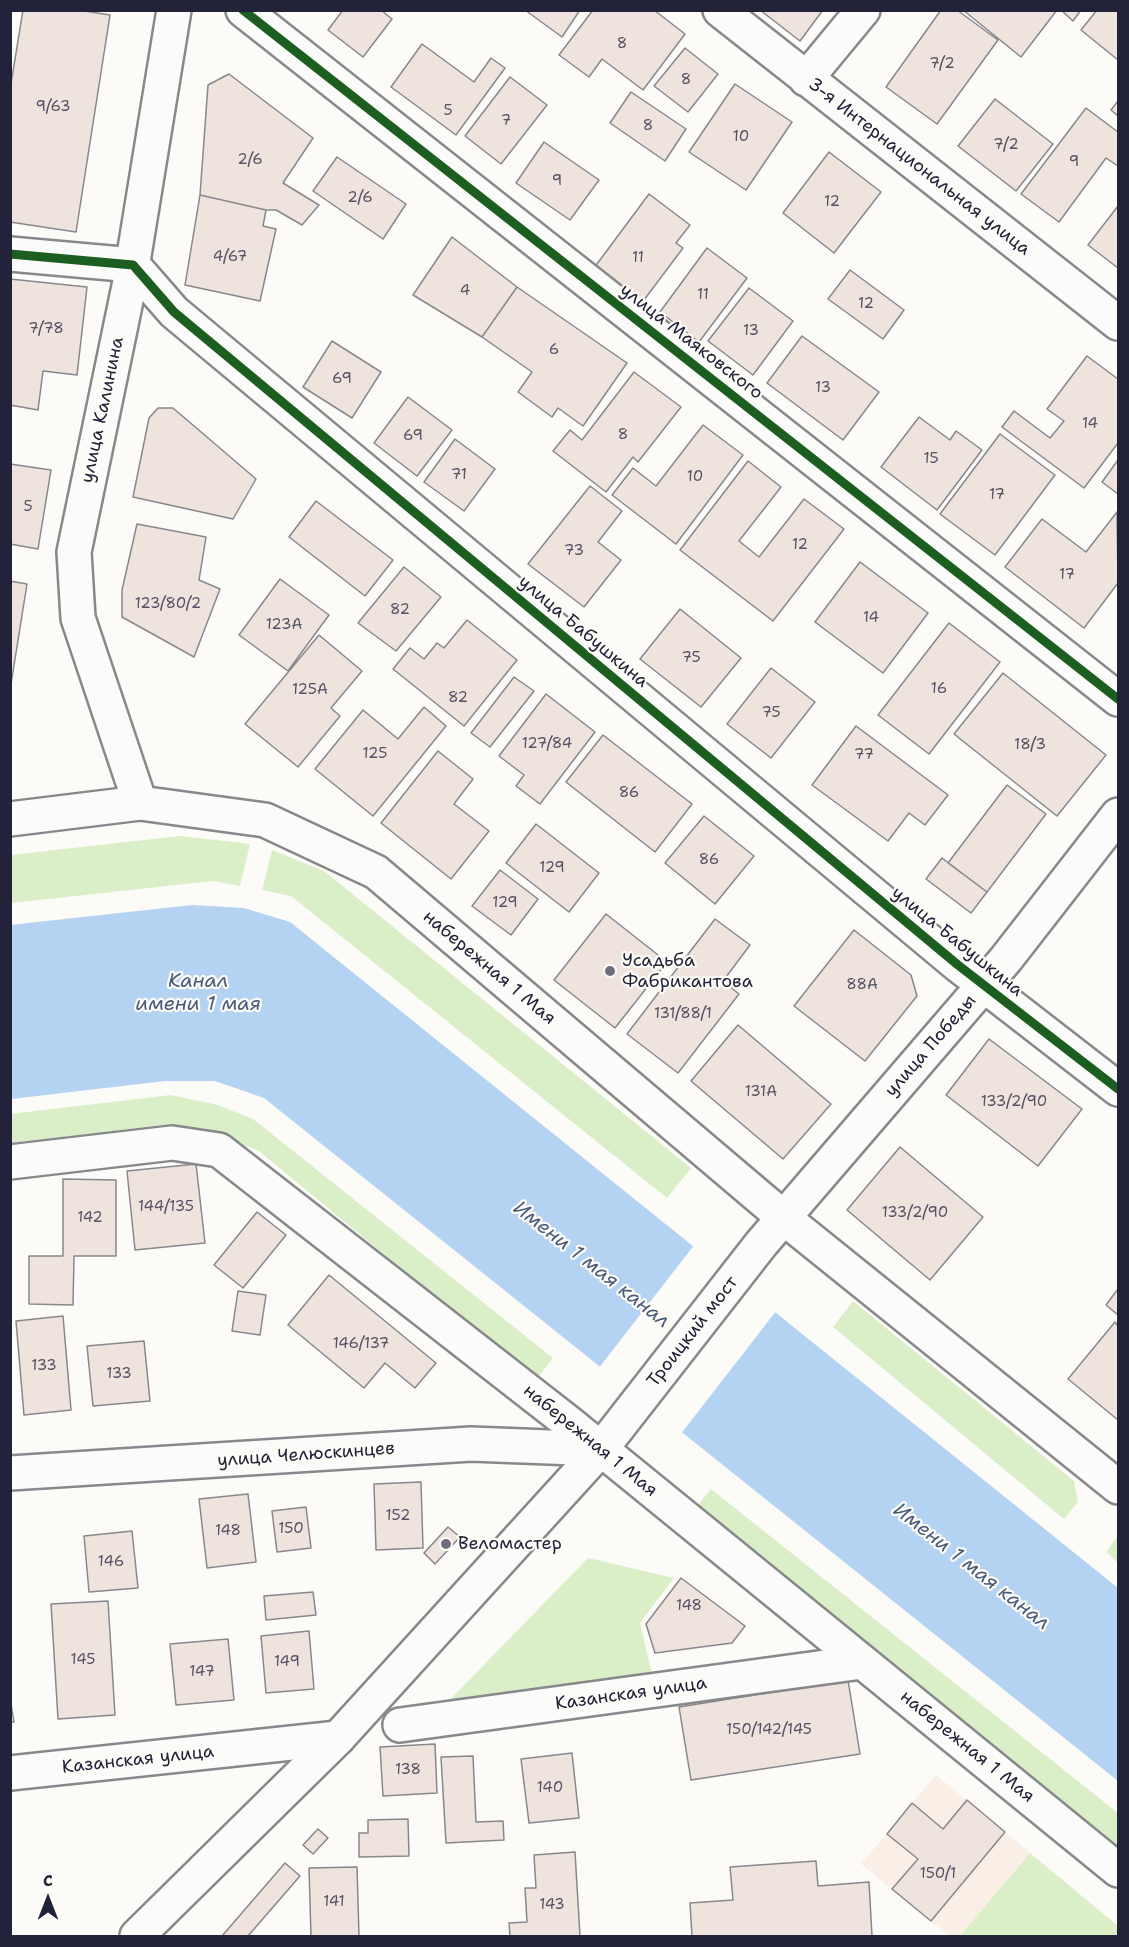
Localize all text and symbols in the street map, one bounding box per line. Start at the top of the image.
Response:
house number: 8 [617,35,627,53]
house number: 7/2 [929,55,955,73]
house number: 8 [681,71,691,89]
street label: 3-я Интернациональная улица [804,74,1034,260]
house number: 9/63 [35,98,71,116]
house number: 5 [443,102,453,120]
house number: 7 [501,112,511,130]
house number: 8 [643,117,653,135]
house number: 10 [733,128,749,146]
house number: 7/2 [993,136,1019,154]
house number: 2/6 [237,151,263,169]
house number: 9 [1069,153,1079,171]
house number: 9 [552,172,562,190]
house number: 2/6 [347,189,373,207]
house number: 12 [824,193,840,211]
house number: 4/67 [213,248,247,266]
house number: 11 [632,249,644,267]
street label: улица Маяковского [615,279,767,405]
house number: 4 [460,282,470,300]
house number: 11 [697,286,709,304]
house number: 12 [858,295,874,313]
house number: 7/78 [28,320,64,338]
house number: 13 [743,322,759,340]
street label: улица Калинина [77,335,129,485]
house number: 6 [549,341,559,359]
house number: 69 [332,370,352,388]
house number: 13 [815,379,831,397]
house number: 14 [1082,415,1098,433]
house number: 8 [618,426,628,444]
house number: 69 [403,427,423,445]
house number: 15 [923,450,939,468]
house number: 71 [451,466,467,484]
house number: 10 [687,468,703,486]
house number: 17 [989,486,1005,504]
house number: 5 [23,498,33,516]
house number: 12 [792,536,808,554]
house number: 73 [564,542,584,560]
house number: 17 [1059,566,1075,584]
street label: улица Бабушкина [514,571,652,693]
house number: 123/80/2 [135,595,201,613]
house number: 82 [390,601,410,619]
house number: 14 [863,609,879,627]
house number: 123А [266,616,302,634]
house number: 75 [681,649,701,667]
house number: 16 [931,680,947,698]
house number: 125А [292,681,328,699]
house number: 82 [448,689,468,707]
house number: 75 [761,704,781,722]
house number: 127/84 [522,735,572,753]
house number: 18/3 [1014,736,1046,754]
house number: 125 [363,745,387,763]
house number: 77 [854,746,874,764]
house number: 86 [619,784,639,802]
house number: 86 [699,851,719,869]
house number: 129 [539,859,565,877]
street label: улица Бабушкина [887,882,1027,1002]
house number: 129 [492,894,518,912]
street label: набережная 1 Мая [418,906,560,1030]
place label: Усадьба Фабрикантова [622,950,753,992]
marker: Усадьба Фабрикантова [603,964,617,978]
water label: Канал имени 1 мая [135,970,261,1017]
house number: 88А [846,976,878,994]
street label: улица Победы [881,991,981,1101]
house number: 131/88/1 [654,1005,712,1023]
house number: 131А [745,1083,777,1101]
house number: 133/2/90 [981,1093,1047,1111]
water label: Имени 1 мая канал [508,1196,674,1334]
house number: 144/135 [138,1198,194,1216]
house number: 133/2/90 [882,1204,948,1222]
house number: 142 [77,1209,103,1227]
street label: Троицкий мост [643,1272,743,1392]
house number: 146/137 [333,1335,389,1353]
house number: 133 [31,1357,57,1375]
house number: 133 [106,1365,132,1383]
street label: набережная 1 Мая [519,1380,661,1502]
street label: улица Челюскинцев [217,1438,395,1472]
water label: Имени 1 мая канал [888,1498,1054,1636]
house number: 152 [386,1507,410,1525]
house number: 150 [278,1520,304,1538]
house number: 148 [215,1522,241,1540]
place label: Веломастер [458,1533,562,1555]
marker: Веломастер [439,1537,453,1551]
house number: 146 [98,1553,124,1571]
house number: 148 [676,1597,702,1615]
house number: 145 [71,1651,95,1669]
house number: 149 [274,1653,300,1671]
house number: 147 [189,1663,215,1681]
street label: Казанская улица [554,1673,708,1715]
street label: набережная 1 Мая [896,1686,1038,1808]
house number: 150/142/145 [726,1721,812,1739]
street label: Казанская улица [61,1741,215,1779]
house number: 138 [395,1761,421,1779]
house number: 140 [537,1779,563,1797]
house number: 150/1 [920,1865,956,1883]
north arrow [18,1869,78,1929]
text: С [43,1870,53,1891]
house number: 141 [323,1893,345,1911]
house number: 143 [539,1896,565,1914]

